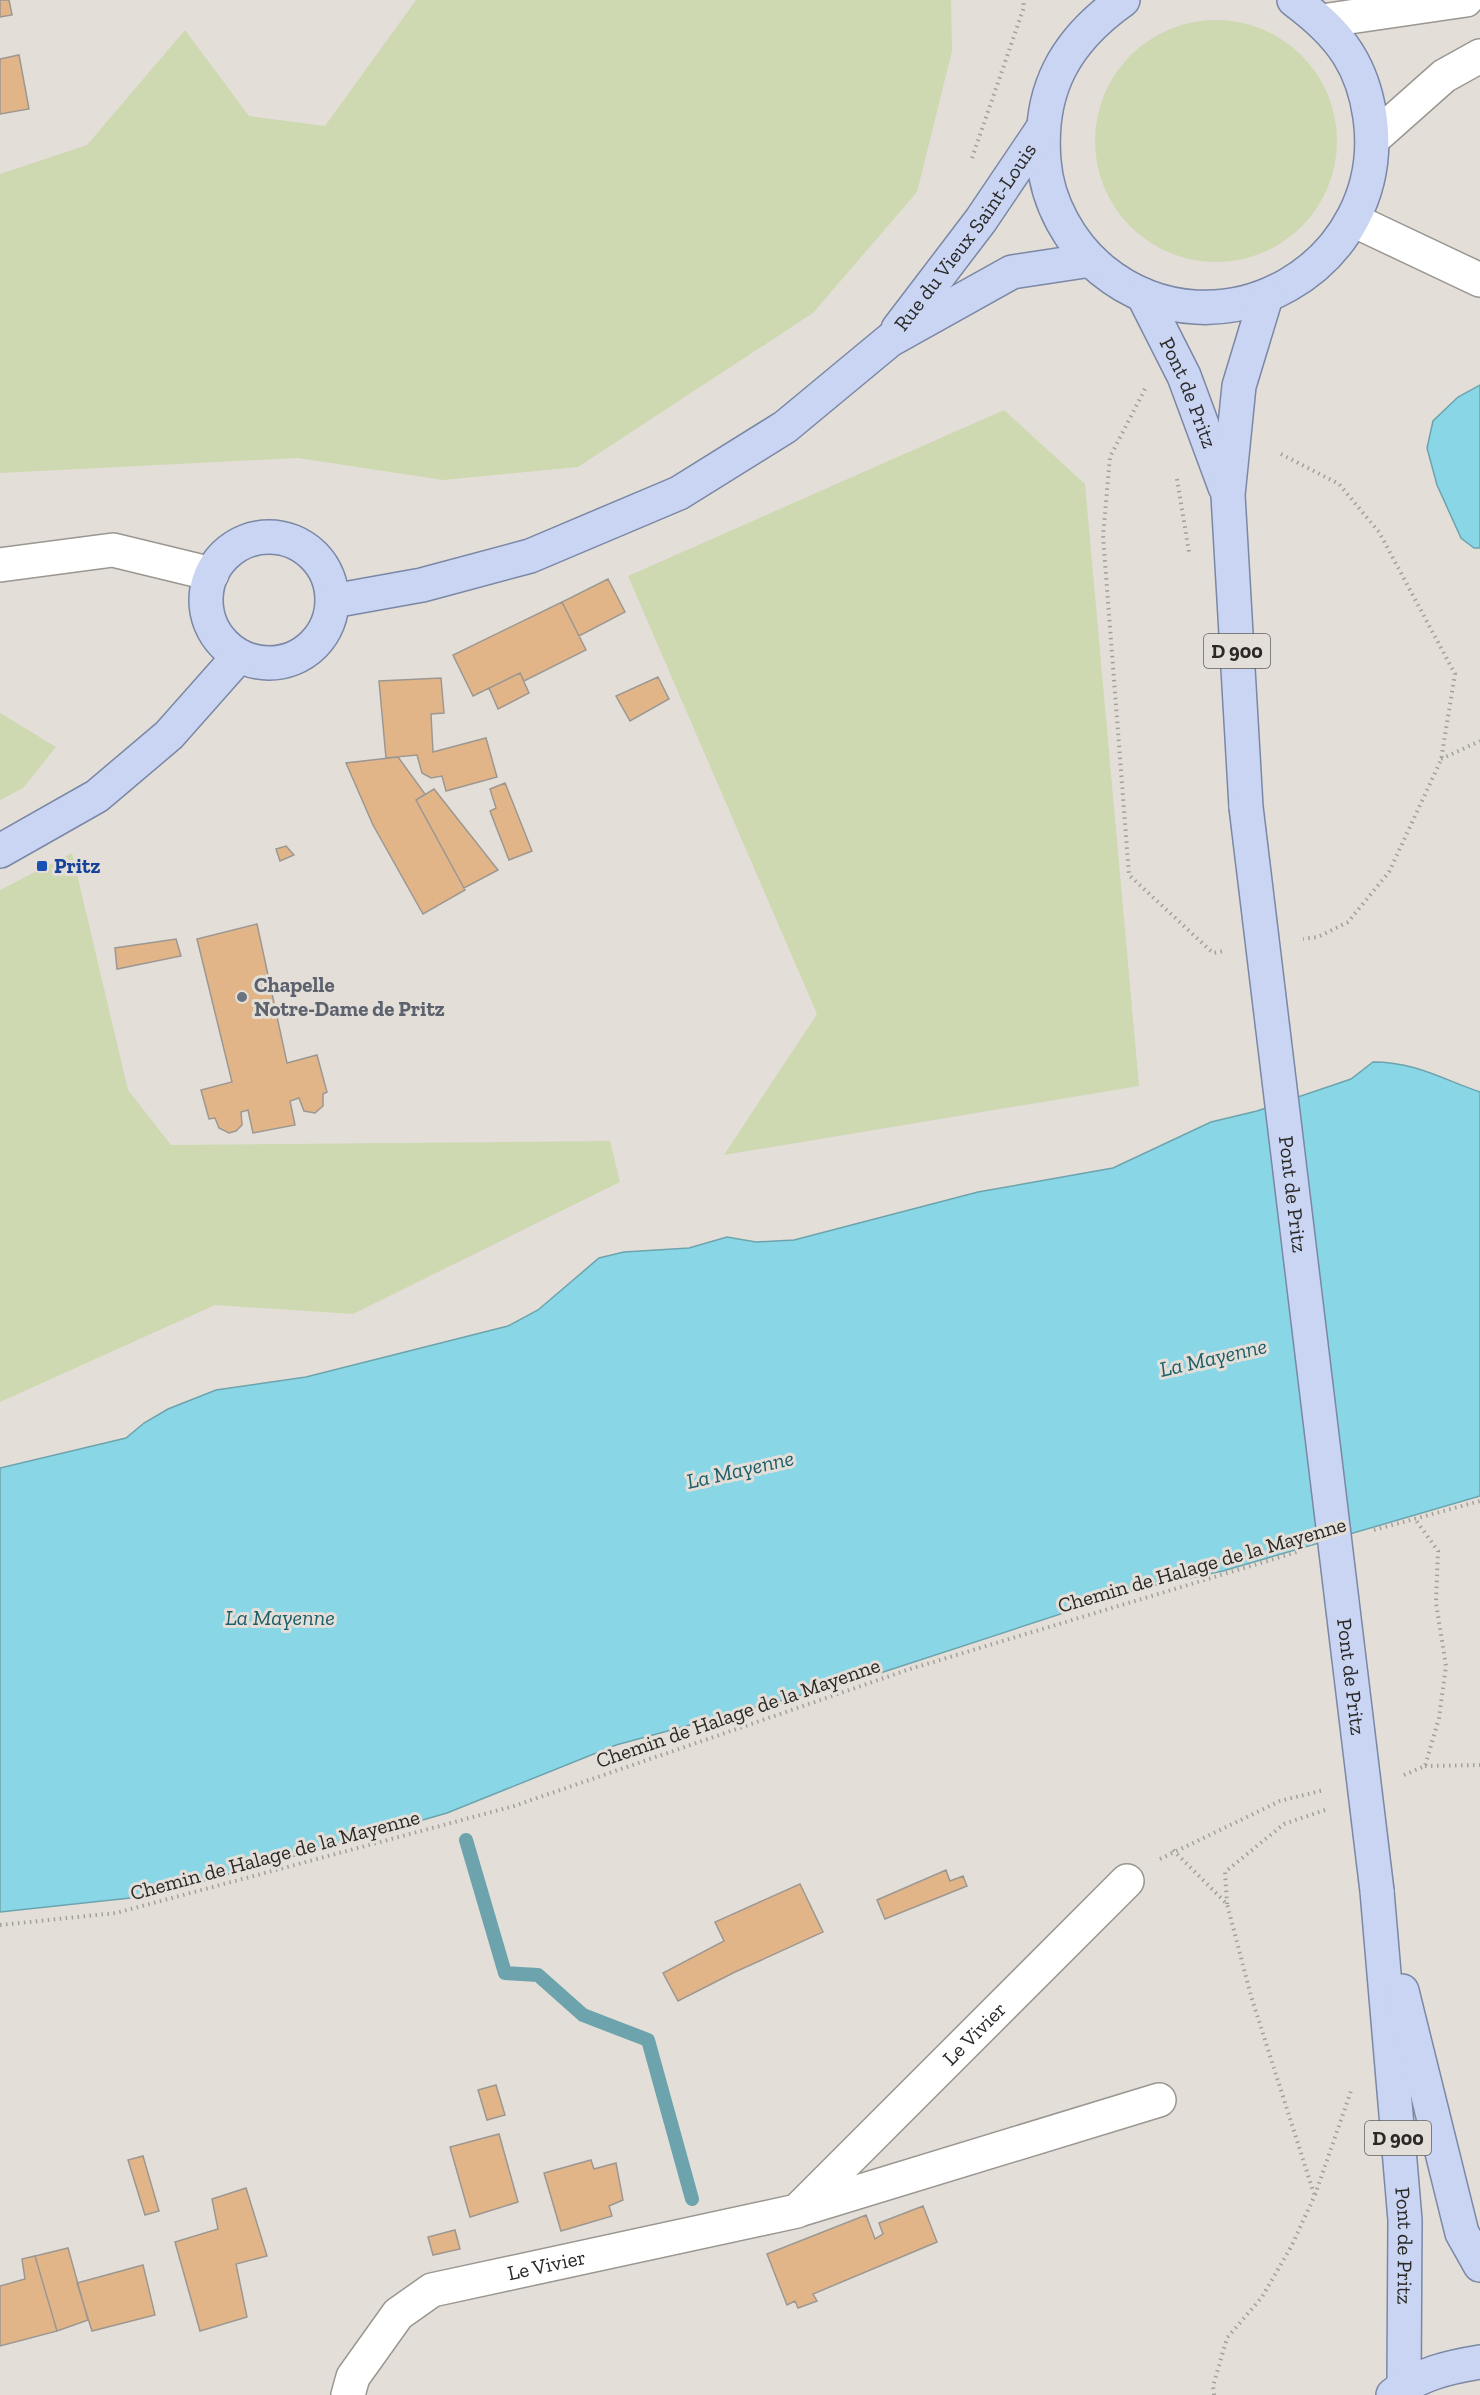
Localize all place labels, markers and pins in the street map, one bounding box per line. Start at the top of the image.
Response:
place label: Pritz [54,853,100,878]
marker: Pritz [35,859,49,873]
place label: Chapelle Notre-Dame de Pritz [254,972,445,1021]
marker: Chapelle Notre-Dame de Pritz [235,990,249,1004]

